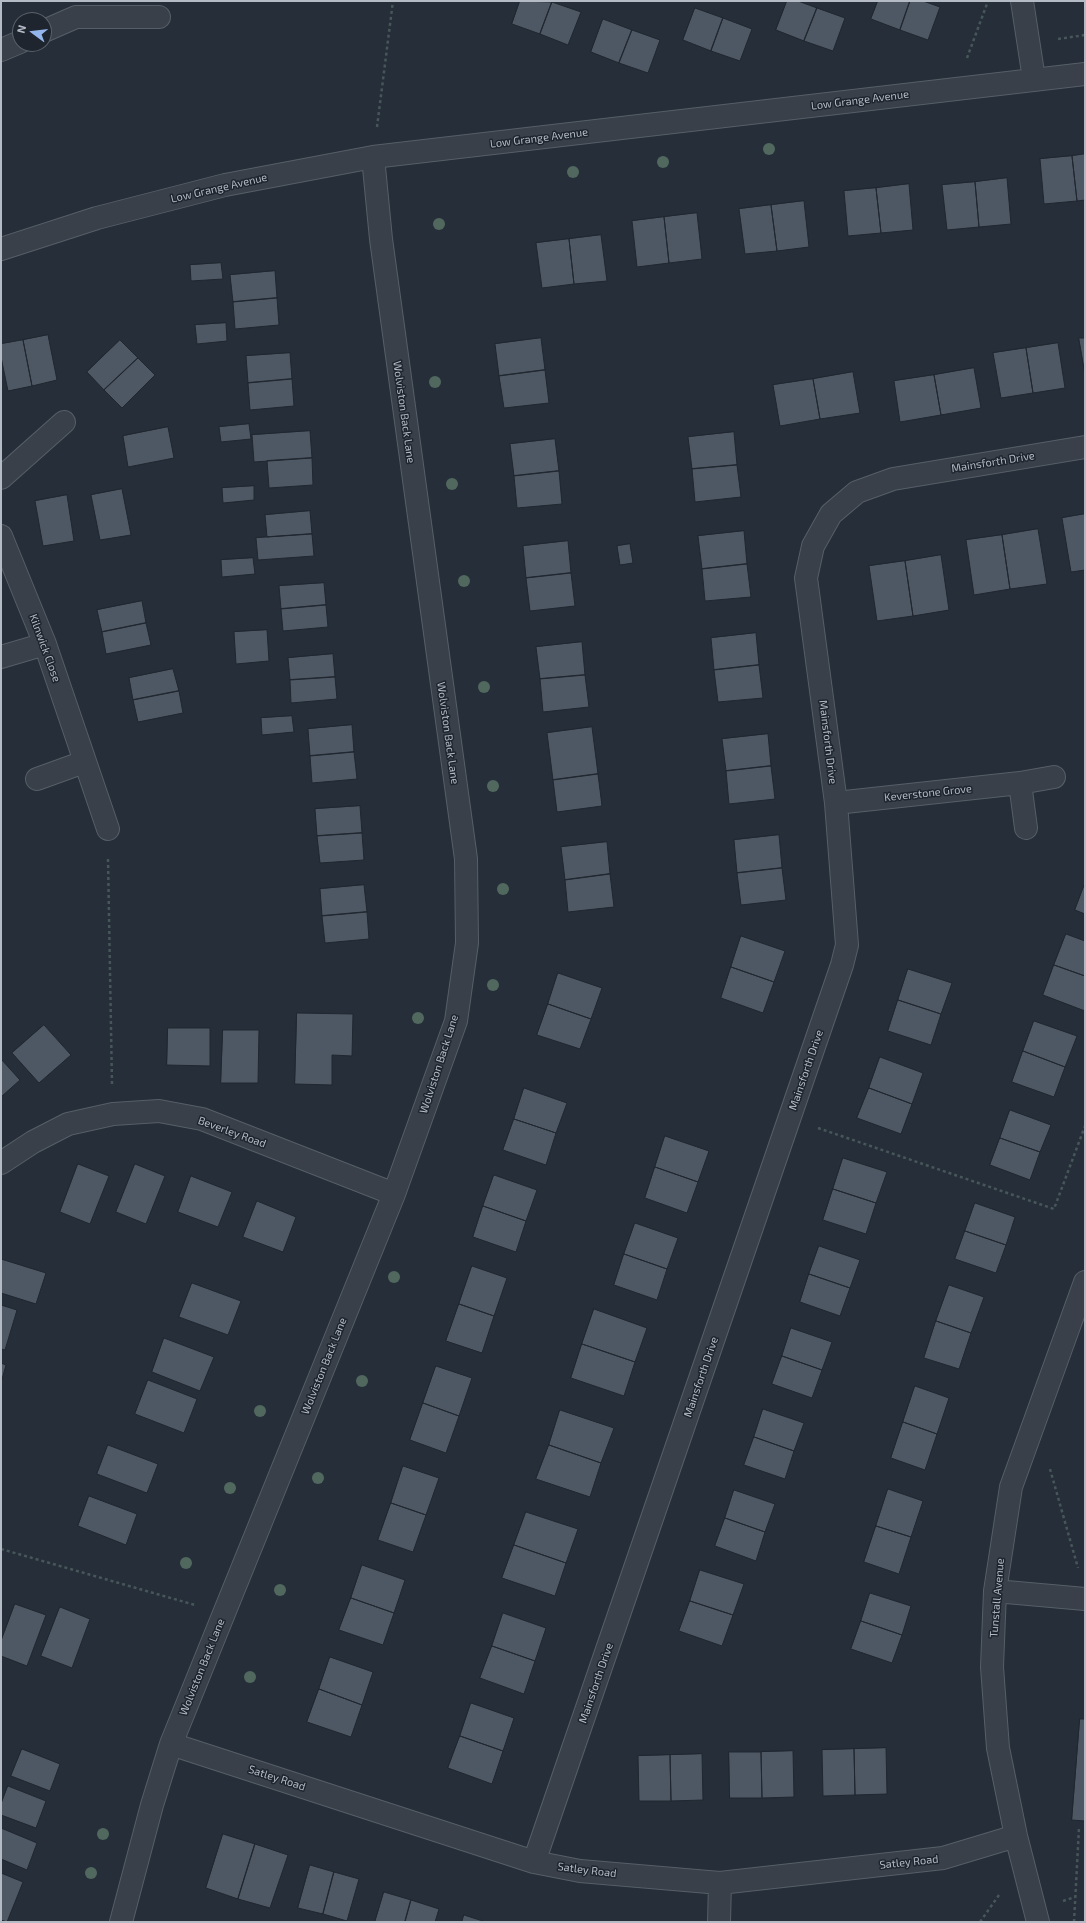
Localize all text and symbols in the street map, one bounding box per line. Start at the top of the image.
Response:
north arrow [12,12,52,52]
text: N [14,24,28,35]
street label: Low Grange Avenue [810,87,910,113]
street label: Low Grange Avenue [489,125,589,151]
street label: Low Grange Avenue [170,170,268,206]
street label: Wolviston Back Lane [390,360,418,464]
street label: Mainsforth Drive [950,449,1036,475]
street label: Kilnwick Close [27,612,63,684]
street label: Wolviston Back Lane [434,681,462,785]
street label: Mainsforth Drive [816,699,840,785]
street label: Keverstone Grove [883,782,973,804]
street label: Wolviston Back Lane [417,1013,461,1115]
street label: Mainsforth Drive [786,1028,826,1112]
street label: Beverley Road [196,1114,268,1150]
street label: Wolviston Back Lane [299,1316,349,1416]
street label: Mainsforth Drive [681,1335,721,1419]
street label: Tunstall Avenue [987,1558,1007,1638]
street label: Wolviston Back Lane [177,1617,227,1717]
street label: Mainsforth Drive [576,1641,616,1725]
street label: Satley Road [247,1763,307,1793]
street label: Satley Road [879,1852,939,1872]
street label: Satley Road [557,1860,617,1880]

